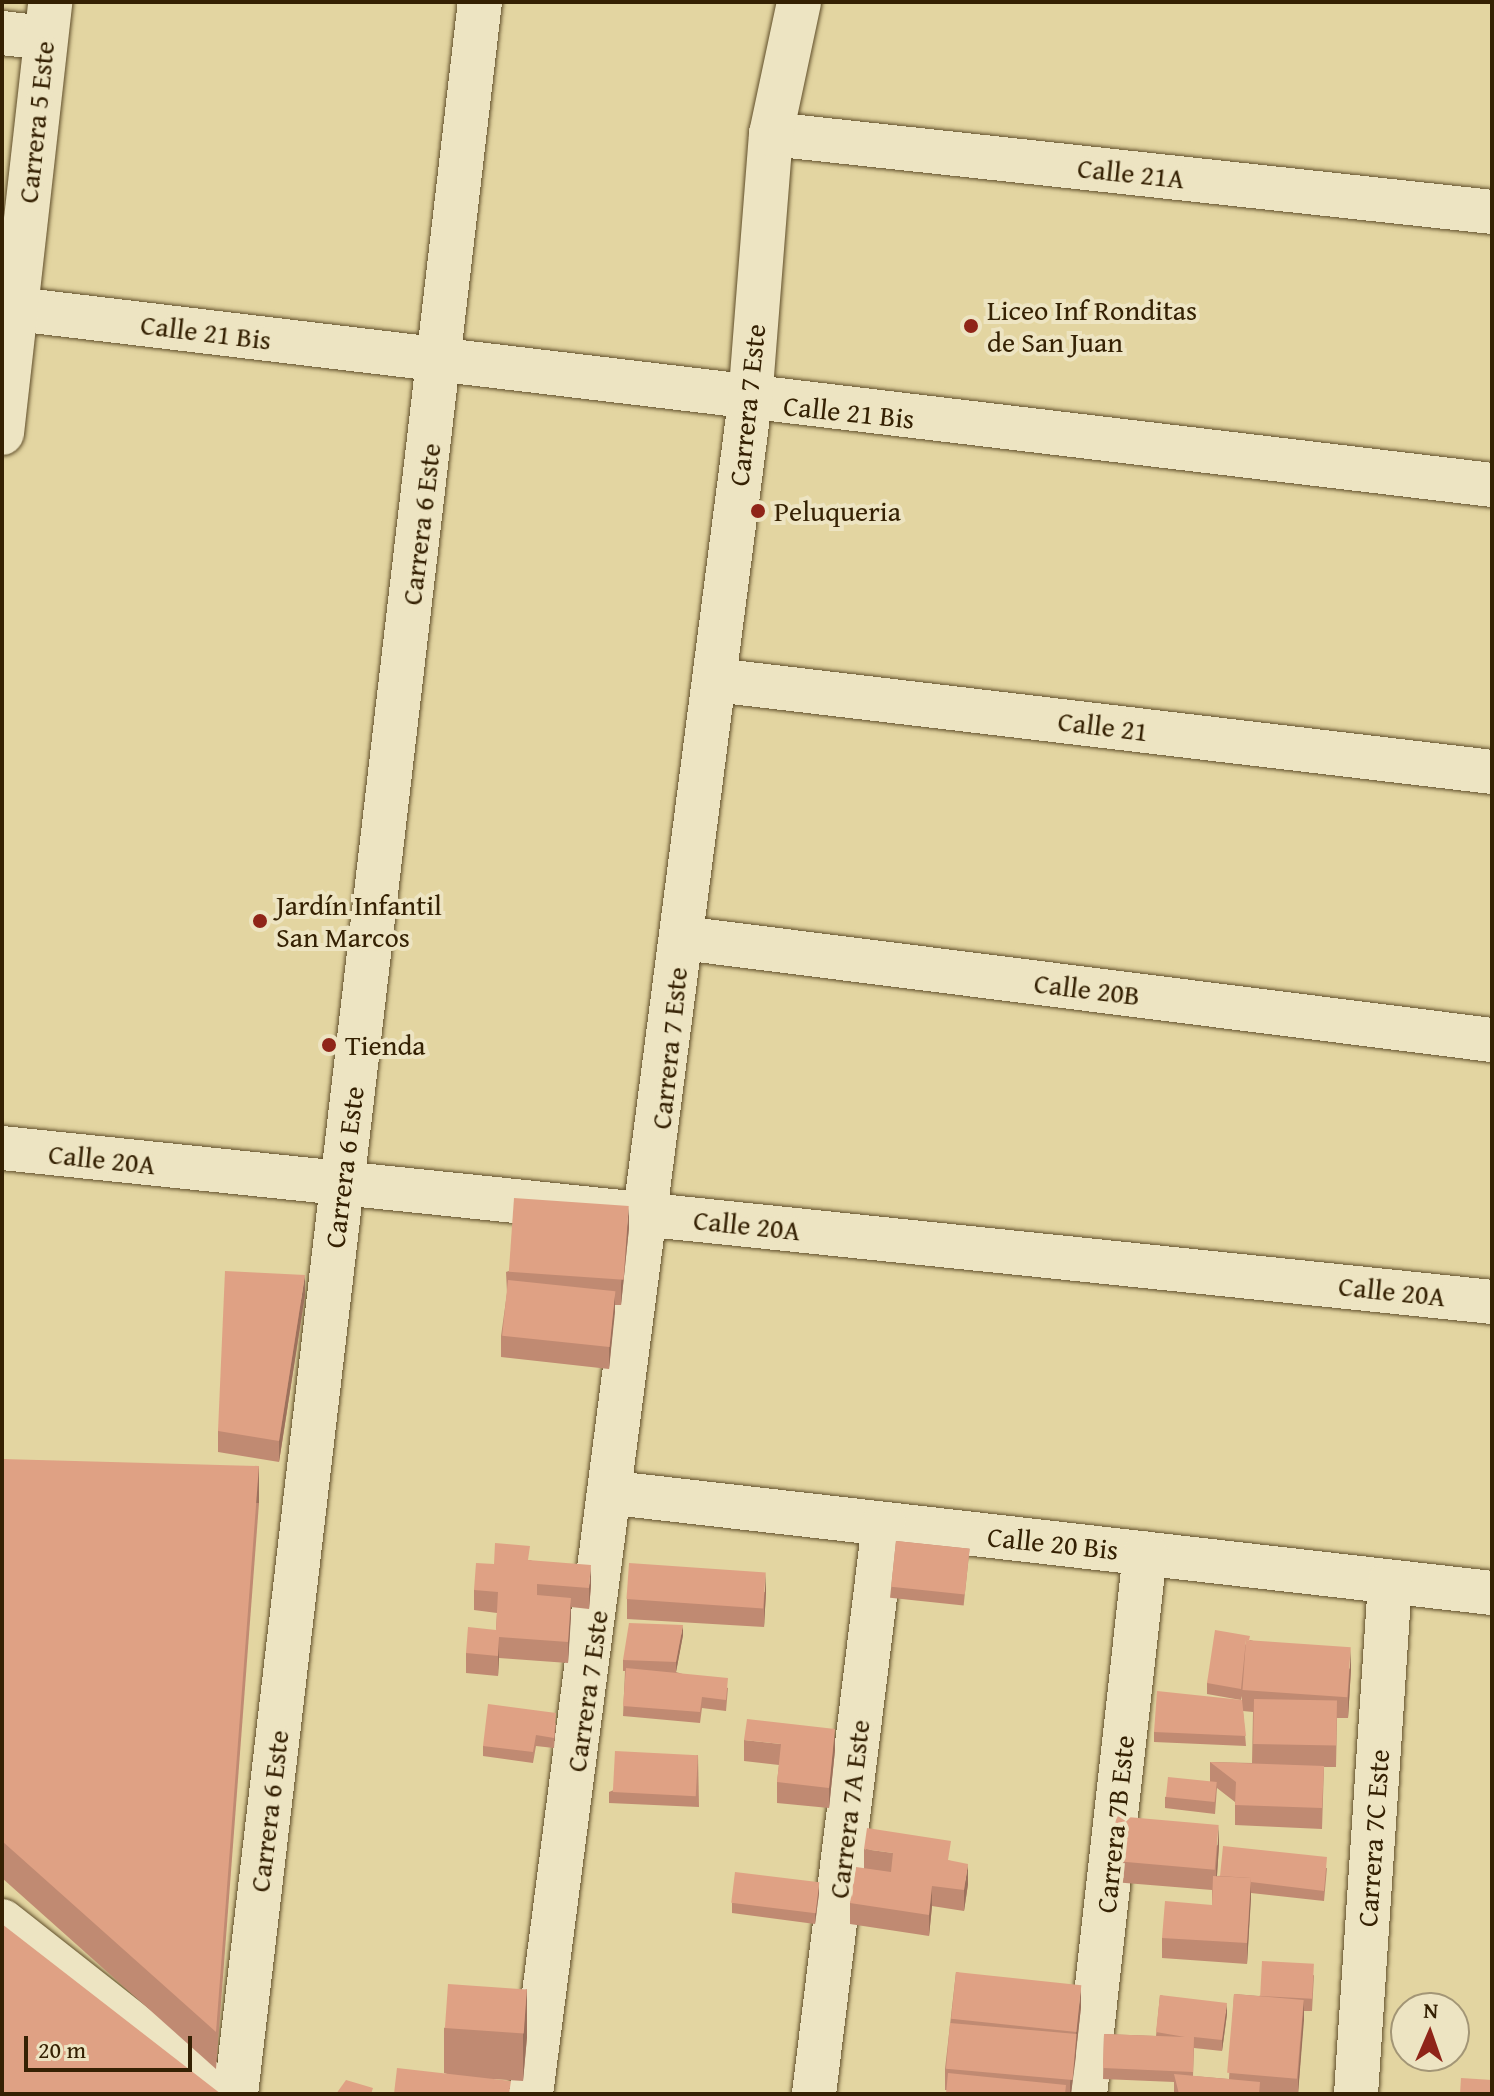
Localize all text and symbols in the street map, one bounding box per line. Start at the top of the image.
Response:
street label: Carrera 5 Este [11,39,61,205]
street label: Calle 21A [1076,151,1186,195]
place label: Liceo Inf Ronditas de San Juan [987,293,1197,359]
street label: Calle 21 Bis [139,307,273,357]
marker: Liceo Inf Ronditas de San Juan [962,317,980,335]
street label: Carrera 7 Este [722,322,772,488]
street label: Calle 21 Bis [782,388,916,436]
street label: Carrera 6 Este [394,441,448,607]
place label: Peluqueria [774,494,901,528]
marker: Peluqueria [749,502,767,520]
street label: Calle 21 [1056,704,1150,748]
place label: Jardín Infantil San Marcos [276,888,442,954]
marker: Jardín Infantil San Marcos [251,912,269,930]
street label: Carrera 7 Este [644,965,694,1131]
street label: Calle 20B [1032,966,1142,1012]
place label: Tienda [345,1028,426,1062]
marker: Tienda [320,1036,338,1054]
street label: Carrera 6 Este [317,1084,371,1250]
street label: Calle 20A [47,1137,157,1181]
street label: Calle 20A [692,1203,802,1247]
street label: Calle 20A [1337,1269,1447,1313]
street label: Calle 20 Bis [986,1519,1120,1567]
street label: Carrera 7 Este [559,1608,615,1774]
street label: Carrera 7A Este [821,1718,877,1900]
street label: Carrera 6 Este [242,1728,296,1894]
street label: Carrera 7B Este [1089,1733,1141,1915]
street label: Carrera 7C Este [1350,1748,1396,1928]
north arrow [1390,1992,1470,2072]
text: N [1423,1994,1439,2026]
scale bar [28,2020,196,2070]
text: 20 m [38,2032,86,2067]

